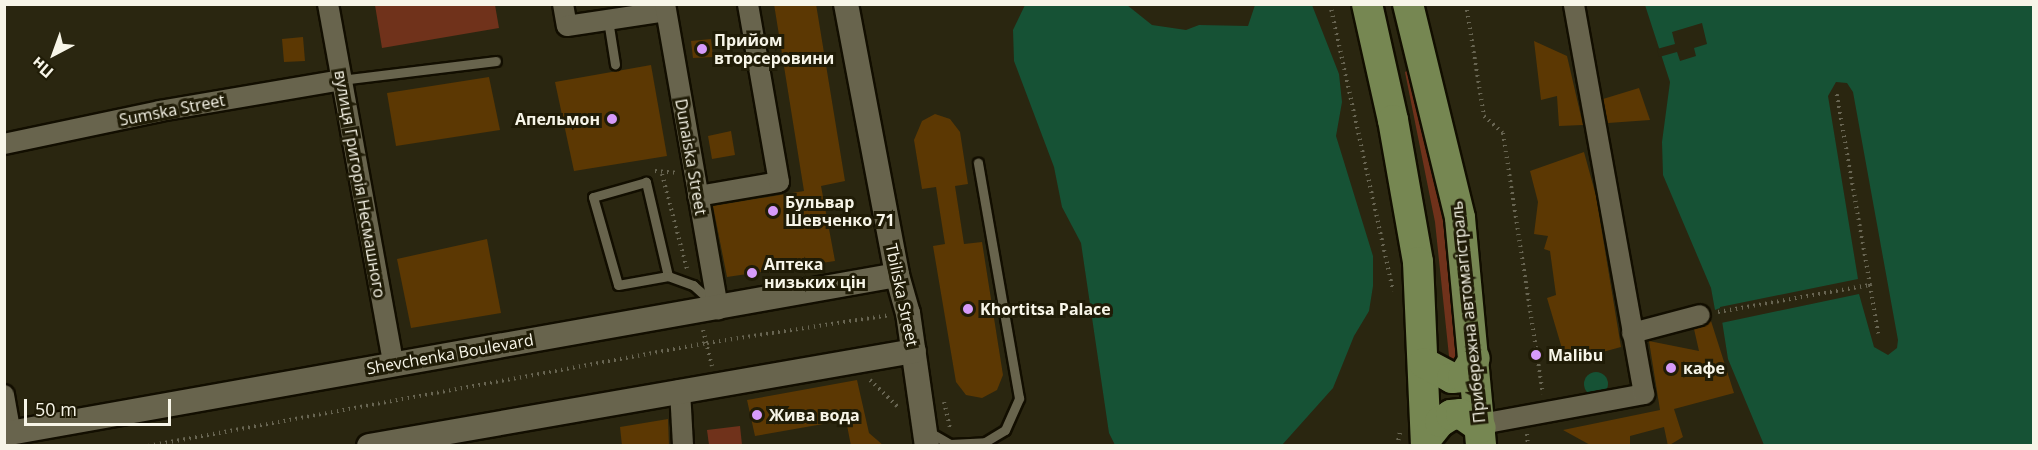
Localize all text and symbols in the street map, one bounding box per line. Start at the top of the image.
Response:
north arrow [24,24,84,84]
place label: Прийом вторсеровини [714,30,834,68]
marker: Прийом вторсеровини [695,42,709,56]
text: Пн [26,52,58,83]
street label: вулиця Григорія Несмашного [331,69,389,299]
street label: Sumska Street [118,90,226,130]
street label: Dunaiska Street [671,97,711,217]
place label: Апельмон [515,109,600,129]
marker: Апельмон [605,112,619,126]
place label: Бульвар Шевченко 71 [785,192,895,230]
street label: Прибережна автомагістраль [1447,200,1489,424]
marker: Бульвар Шевченко 71 [766,204,780,218]
street label: Tbiliska Street [882,242,922,348]
place label: Аптека низьких цін [764,254,866,292]
marker: Аптека низьких цін [745,266,759,280]
place label: Khortitsa Palace [980,299,1111,319]
marker: Khortitsa Palace [961,302,975,316]
street label: Shevchenka Boulevard [365,330,535,378]
place label: Malibu [1548,345,1603,365]
marker: Malibu [1529,348,1543,362]
place label: кафе [1683,358,1725,378]
marker: кафе [1664,361,1678,375]
scale bar [27,387,174,425]
text: 50 m [35,397,77,421]
place label: Жива вода [769,405,860,425]
marker: Жива вода [750,408,764,422]

